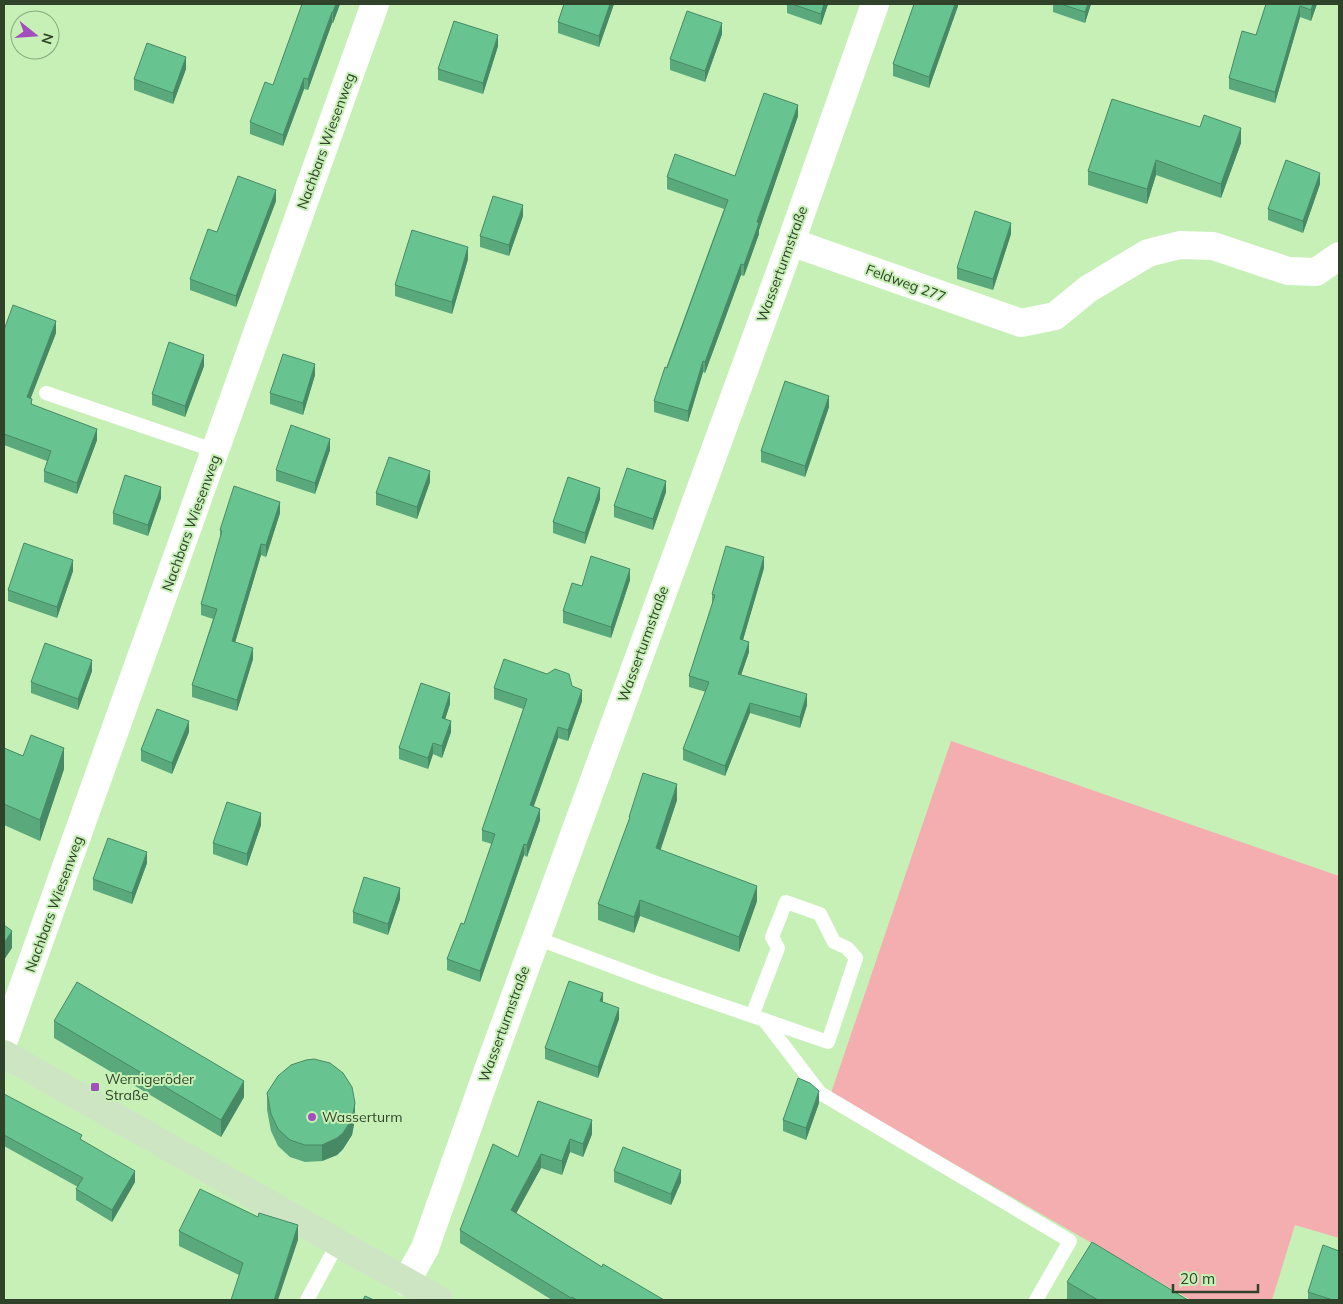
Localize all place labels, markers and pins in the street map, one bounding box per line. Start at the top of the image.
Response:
place label: Wernigeröder Straße [105,1070,195,1104]
marker: Wernigeröder Straße [89,1081,101,1093]
place label: Wasserturm [322,1108,402,1126]
marker: Wasserturm [306,1111,318,1123]

